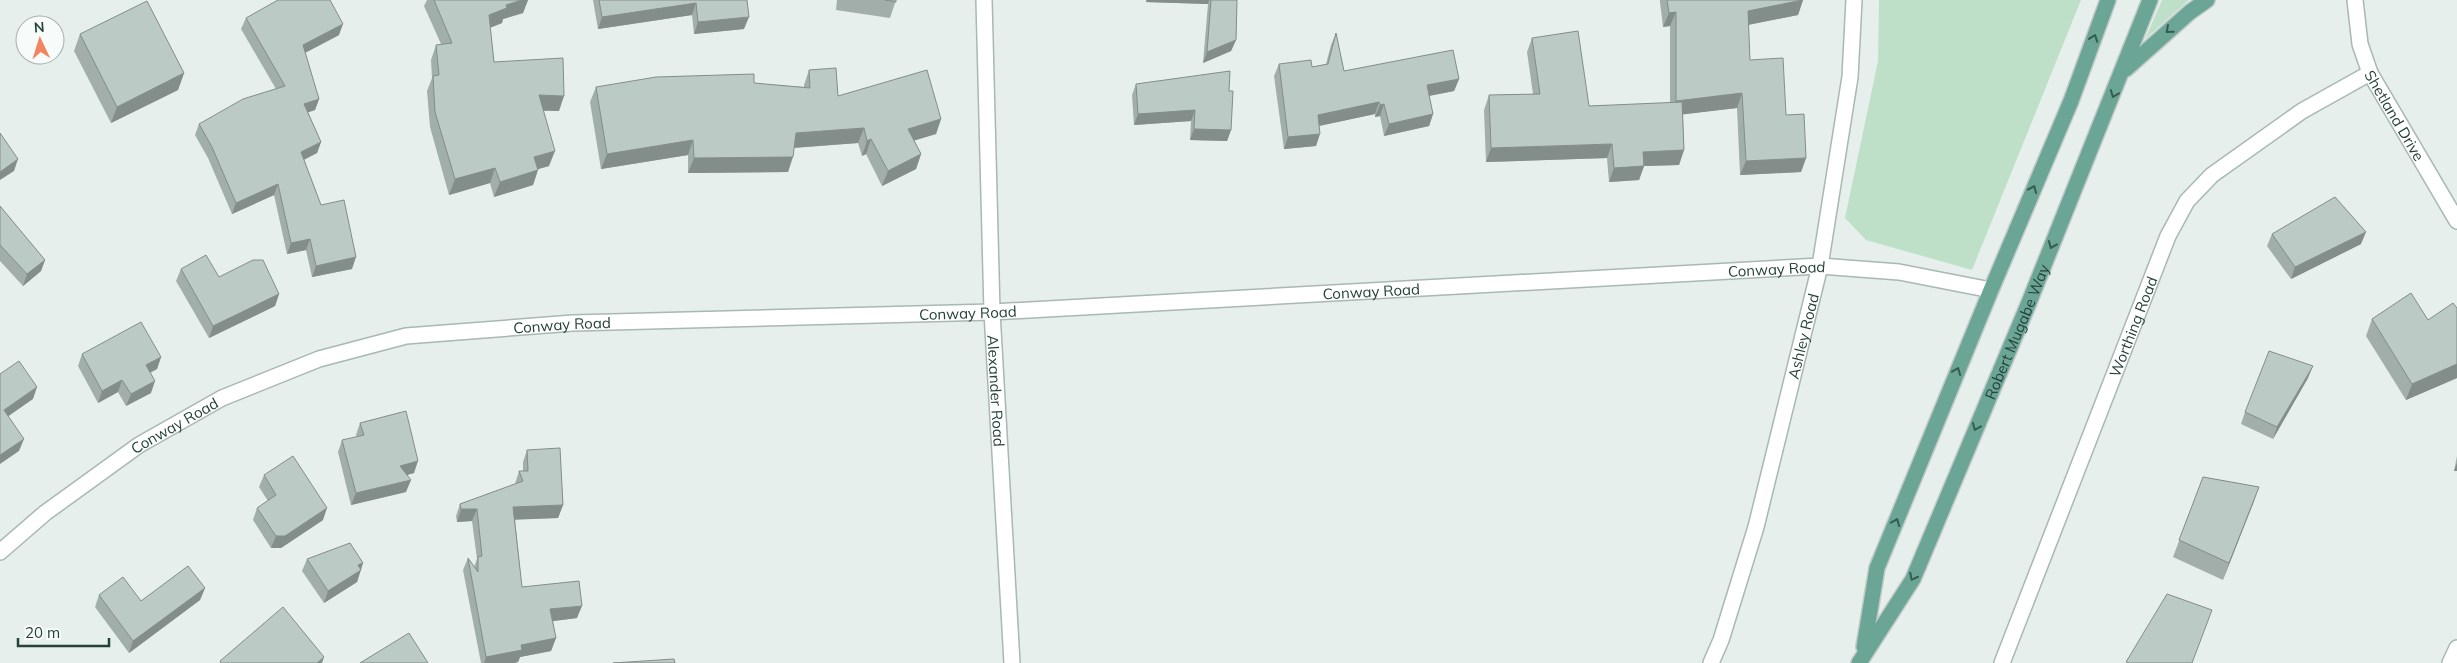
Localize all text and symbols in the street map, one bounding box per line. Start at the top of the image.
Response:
north arrow [15,15,65,65]
text: N [33,18,45,36]
one-way arrow [2165,25,2174,34]
one-way arrow [2088,35,2098,43]
street label: Shetland Drive [2361,66,2429,164]
one-way arrow [2109,89,2120,98]
one-way arrow [2027,185,2038,194]
one-way arrow [2048,240,2059,249]
street label: Conway Road [1727,256,1826,281]
street label: Robert Mugabe Way [1980,261,2053,402]
street label: Worthing Road [2105,273,2161,380]
street label: Conway Road [1322,279,1421,303]
street label: Ashley Road [1783,291,1822,381]
street label: Conway Road [919,301,1017,323]
street label: Conway Road [513,313,611,337]
street label: Alexander Road [984,334,1009,447]
one-way arrow [1952,368,1962,376]
street label: Conway Road [127,393,221,458]
one-way arrow [1972,422,1983,431]
one-way arrow [1890,518,1900,527]
one-way arrow [1909,571,1919,580]
scale bar [18,616,109,648]
text: 20 m [25,623,60,642]

